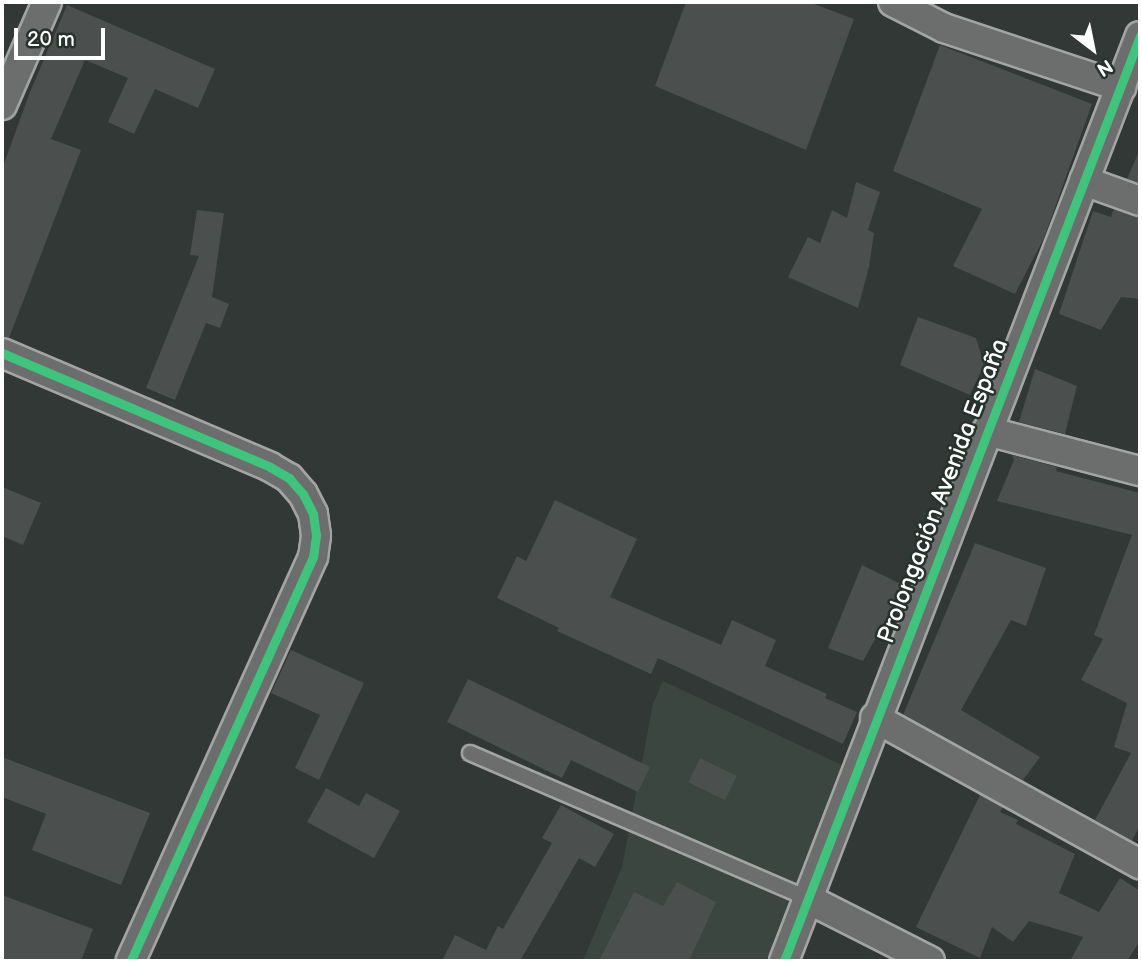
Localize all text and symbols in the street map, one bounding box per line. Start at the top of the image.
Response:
scale bar [18,14,108,58]
north arrow [1058,14,1128,84]
text: 20 m [27,27,75,52]
text: N [1092,54,1117,81]
street label: Prolongación Avenida España [872,335,1014,647]

